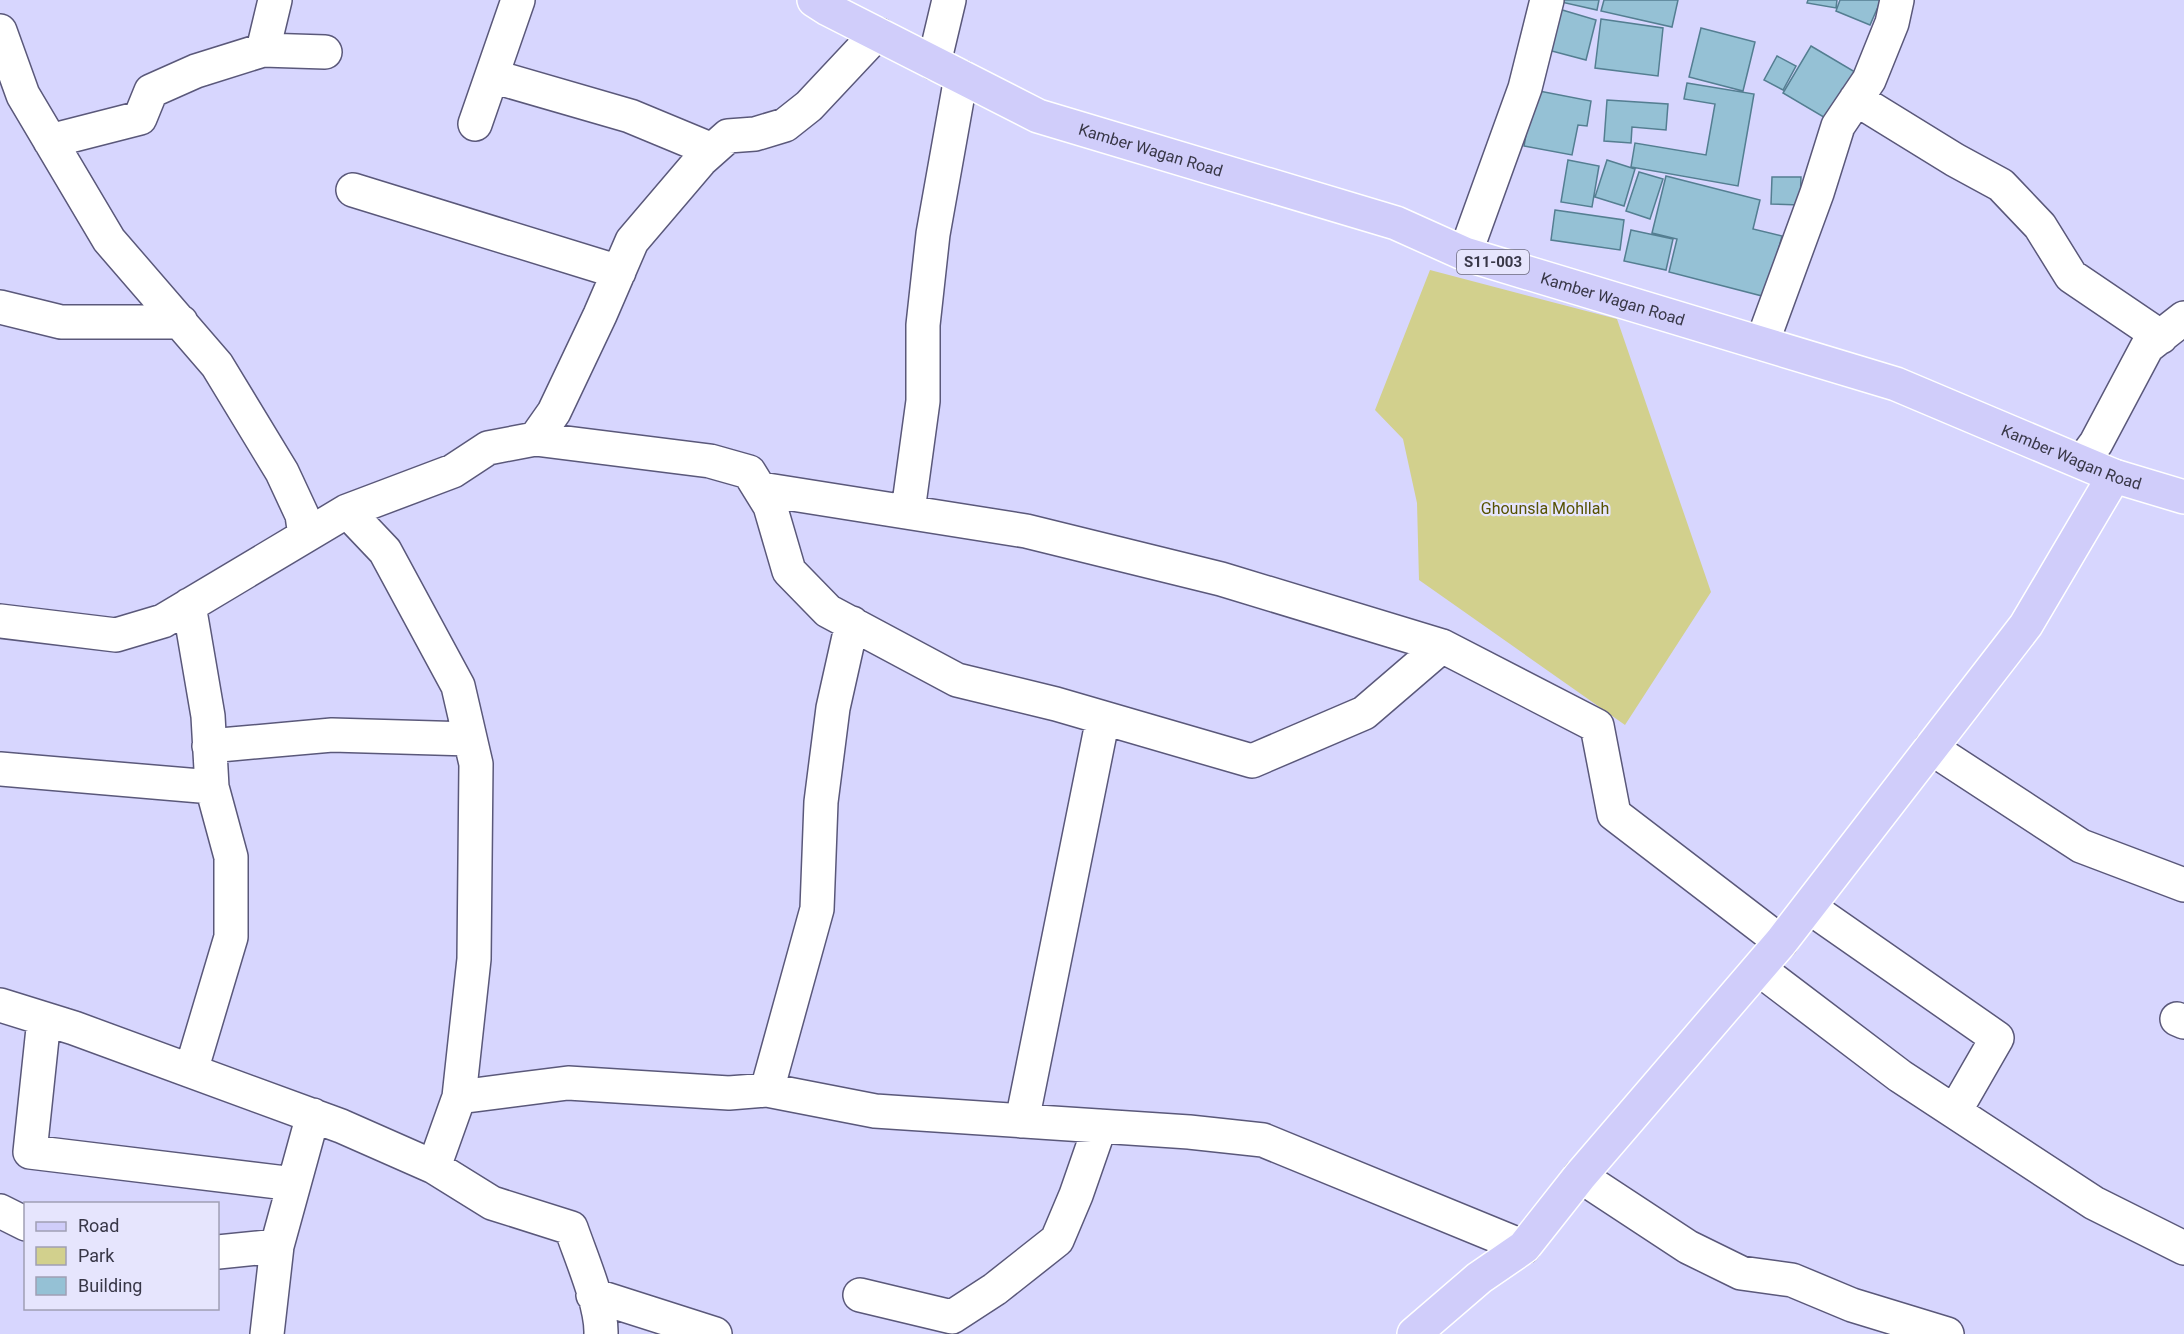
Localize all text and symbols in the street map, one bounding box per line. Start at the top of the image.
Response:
street label: Kamber Wagan Road [1076,119,1225,180]
road number: S11-003 [1457,250,1529,274]
street label: Kamber Wagan Road [1538,268,1687,329]
street label: Kamber Wagan Road [1999,420,2144,493]
park label: Ghounsla Mohllah [1481,499,1609,518]
legend [24,1202,219,1310]
text: Road [78,1215,119,1236]
text: Park [78,1245,115,1266]
text: Building [78,1275,142,1296]

